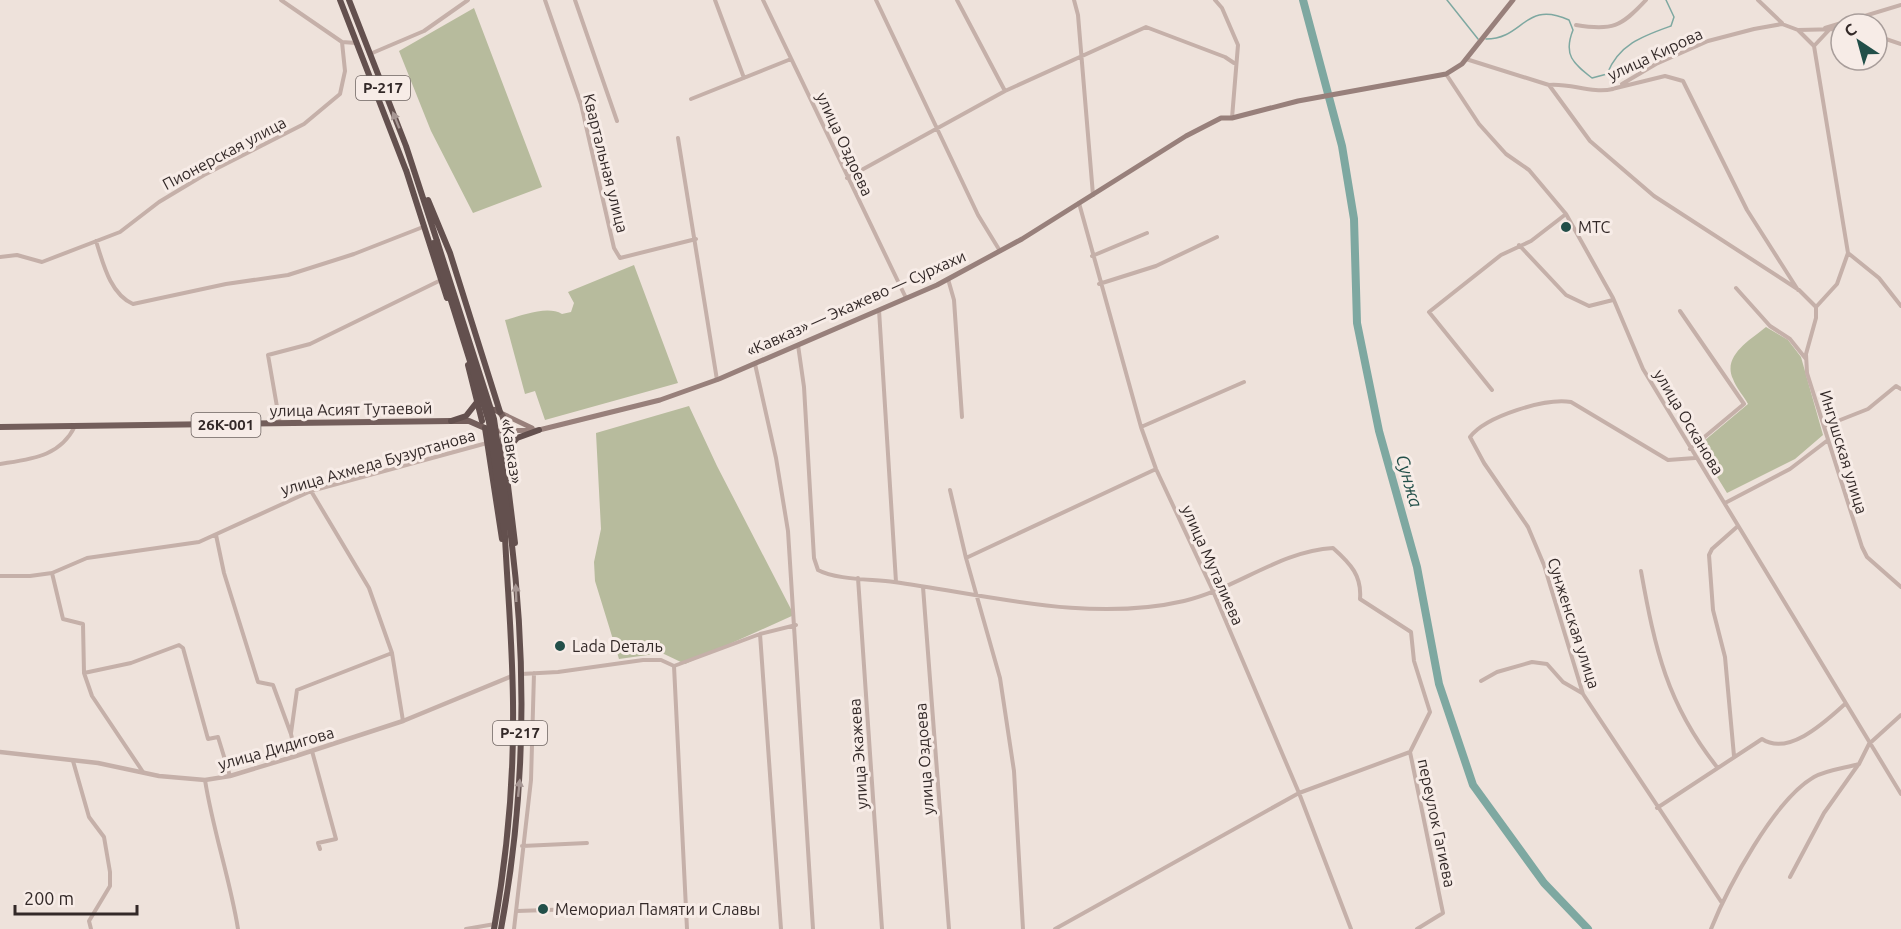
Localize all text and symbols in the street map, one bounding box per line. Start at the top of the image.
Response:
north arrow [1829,12,1889,72]
text: С [1841,20,1860,40]
street label: улица Кирова [1605,24,1705,84]
road number: Р-217 [356,76,410,100]
street label: улица Оздоева [813,89,877,199]
street label: Квартальная улица [580,92,632,234]
one-way arrow [390,111,400,129]
street label: Пионерская улица [159,113,289,193]
place label: МТС [1578,218,1611,236]
marker: МТС [1559,220,1573,234]
street label: «Кавказ» — Экажево — Сурхахи [744,246,968,360]
street label: улица Осканова [1651,366,1727,478]
street label: Ингушская улица [1817,388,1871,516]
street label: улица Асият Тутаевой [269,399,433,419]
road number: 26К-001 [192,413,260,437]
street label: «Кавказ» [498,417,526,485]
street label: улица Ахмеда Бузуртанова [279,426,477,498]
water label: Сунжа [1393,452,1427,510]
street label: улица Муталиева [1178,502,1248,628]
street label: Сунженская улица [1544,555,1604,691]
one-way arrow [511,583,521,602]
place label: Lada Dеталь [572,637,663,655]
marker: Lada Dеталь [553,639,567,653]
street label: улица Экажева [845,698,871,810]
street label: улица Оздоева [911,702,937,816]
road number: Р-217 [493,721,547,745]
street label: улица Дидигова [216,723,336,773]
street label: переулок Гагиева [1415,757,1459,889]
one-way arrow [514,778,524,797]
scale bar [15,878,136,916]
text: 200 m [24,888,74,908]
place label: Мемориал Памяти и Славы [555,900,760,918]
marker: Мемориал Памяти и Славы [536,902,550,916]

